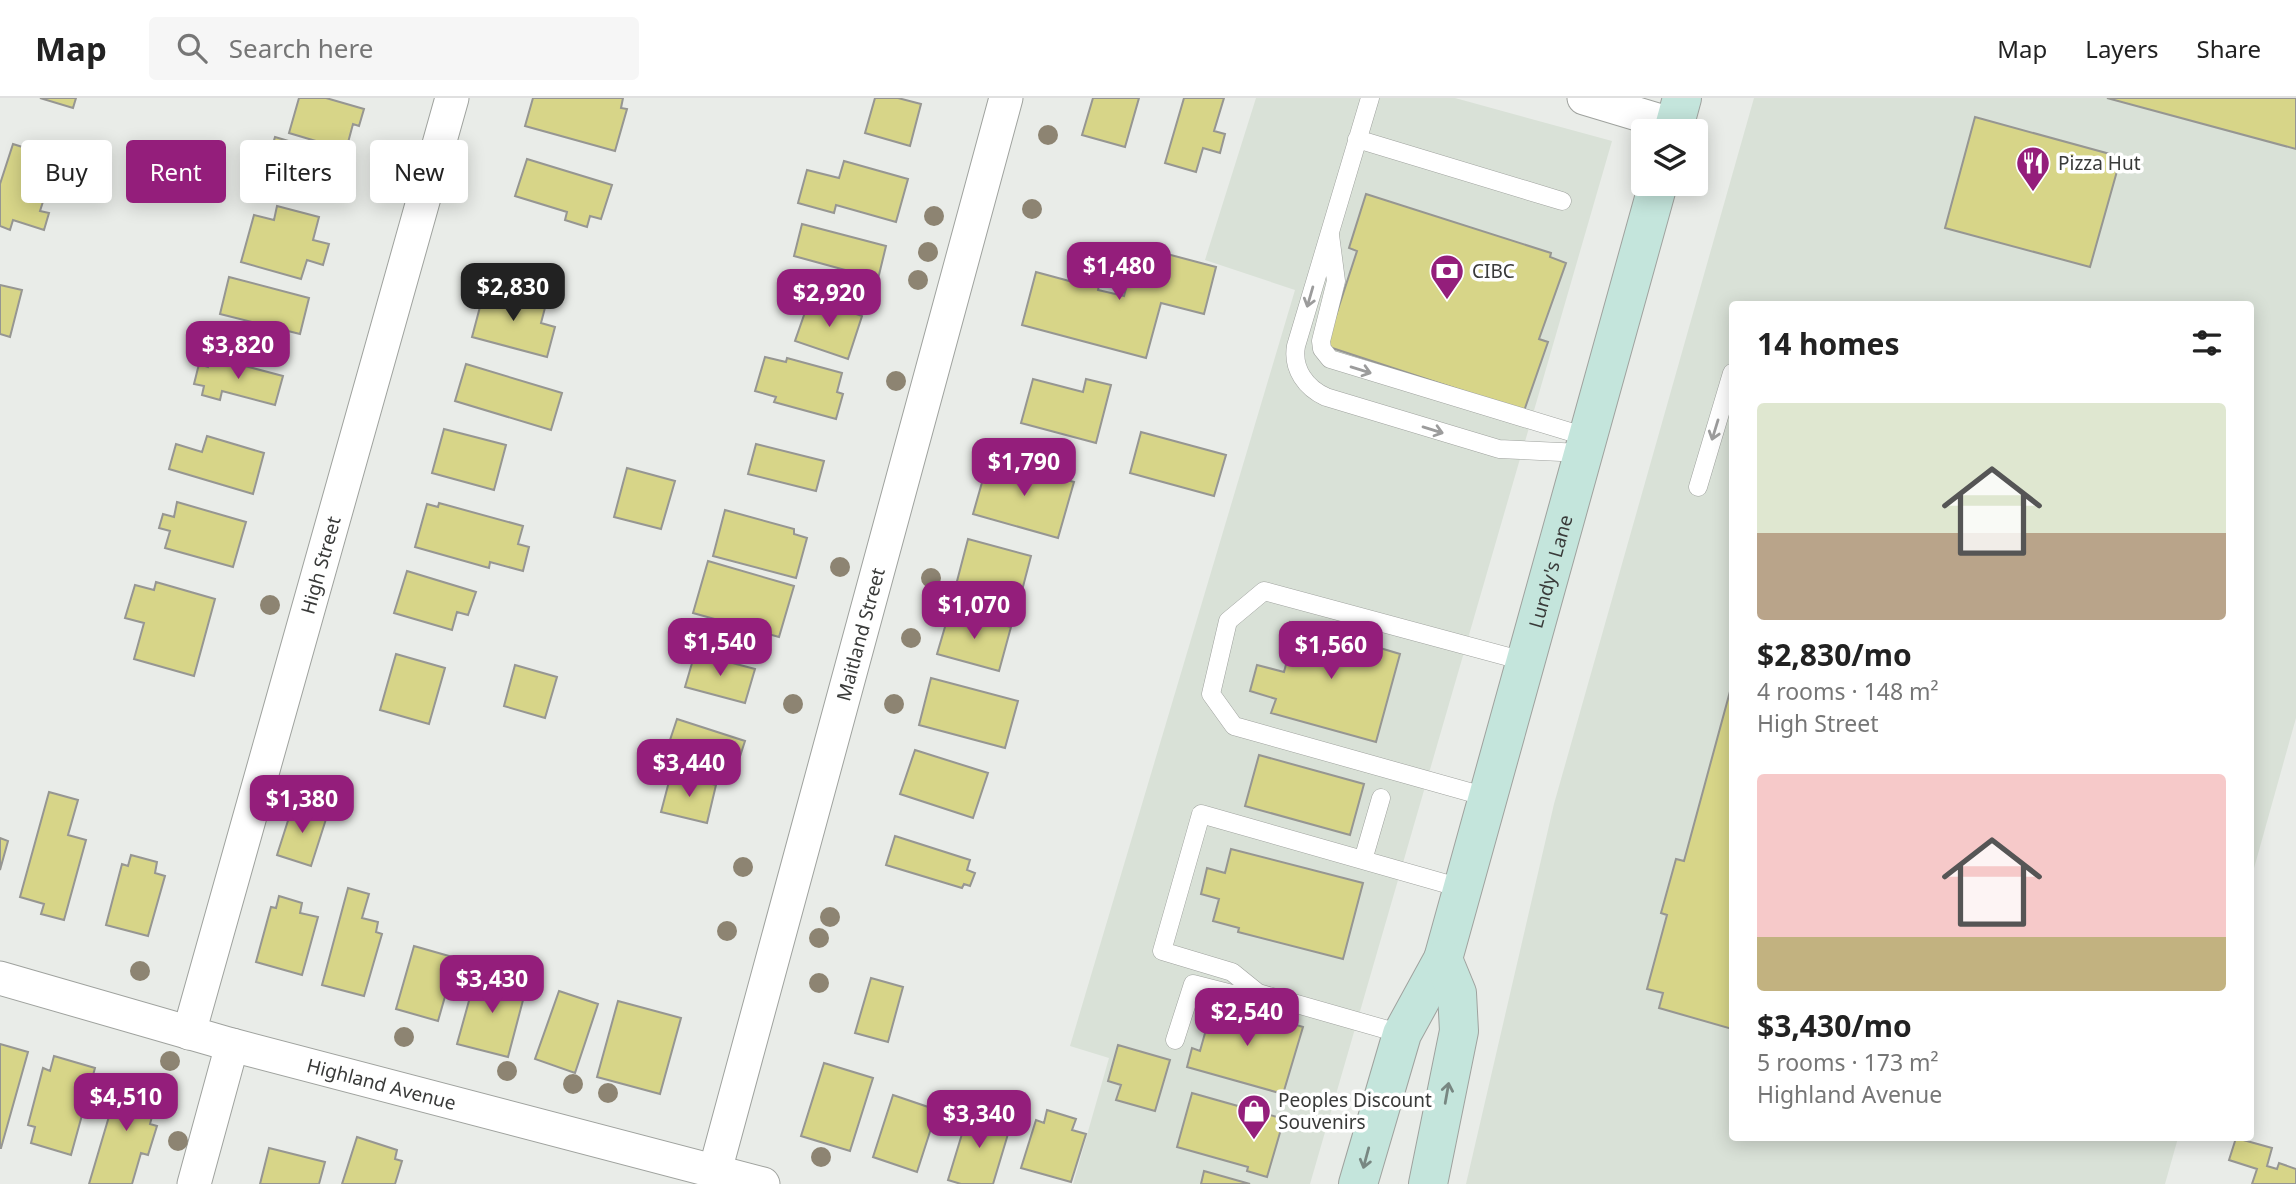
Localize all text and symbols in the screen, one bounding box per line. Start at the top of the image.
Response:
search box [149,17,639,80]
text: Map [35,26,107,71]
icon: search [173,29,211,67]
text: Search here [229,30,373,66]
text: Map [1997,32,2047,65]
text: Layers [2085,32,2159,65]
text: Share [2197,32,2261,65]
map controls [1631,119,1708,196]
button: layers [1631,119,1708,196]
chip: Buy [21,140,112,203]
chip: Rent [126,140,226,203]
chip: Filters [240,140,356,203]
chip: New [370,140,468,203]
restaurant icon: Pizza Hut [2014,144,2052,193]
place label: Pizza Hut [2058,150,2141,176]
pin: $1,480 [1062,242,1176,302]
text: $1,480 [1083,249,1155,281]
bank icon: CIBC [1428,252,1466,301]
place label: CIBC [1472,258,1515,284]
pin: $2,830 [456,264,570,323]
text: $2,830 [477,270,549,302]
pin: $2,920 [772,270,886,329]
text: $2,920 [793,276,865,308]
one-way arrow [1303,286,1316,308]
pin: $3,820 [181,322,295,381]
text: 14 homes [1757,323,1900,364]
icon: filters [2188,324,2226,362]
text: $3,820 [202,328,274,360]
one-way arrow [1350,365,1372,378]
one-way arrow [1708,419,1721,441]
one-way arrow [1422,424,1444,437]
pin: $1,790 [967,438,1081,498]
text: $1,790 [988,445,1060,477]
icon: home [1929,448,2055,574]
street label: Lundy's Lane [1522,512,1579,631]
street label: High Street [294,513,347,617]
street label: Maitland Street [830,565,891,704]
pin: $1,070 [917,582,1031,641]
text: $1,070 [938,588,1010,620]
pin: $1,540 [663,618,777,678]
pin: $1,560 [1274,622,1388,681]
text: $1,540 [684,625,756,657]
text: $1,560 [1295,628,1367,660]
text: $2,830/mo [1757,634,1912,675]
text: 4 rooms · 148 m² [1757,675,1939,707]
text: High Street [1757,707,1879,739]
pin: $3,440 [632,740,746,799]
text: $3,440 [653,746,725,778]
pin: $1,380 [245,776,359,835]
text: $1,380 [266,782,338,814]
icon: home [1929,819,2055,945]
pin: $3,430 [435,956,549,1015]
text: $3,430 [456,962,528,994]
pin: $2,540 [1190,988,1304,1048]
text: $2,540 [1211,995,1283,1027]
text: $3,430/mo [1757,1005,1912,1046]
text: 5 rooms · 173 m² [1757,1046,1939,1078]
street label: Highland Avenue [304,1052,459,1116]
pin: $4,510 [69,1074,183,1133]
text: Highland Avenue [1757,1078,1942,1110]
text: $4,510 [90,1080,162,1112]
one-way arrow [1441,1082,1454,1105]
place label: Peoples Discount Souvenirs [1278,1087,1432,1135]
pin: $3,340 [922,1090,1036,1150]
shop icon: Peoples Discount Souvenirs [1235,1092,1273,1141]
text: $3,340 [943,1097,1015,1129]
one-way arrow [1358,1147,1371,1169]

